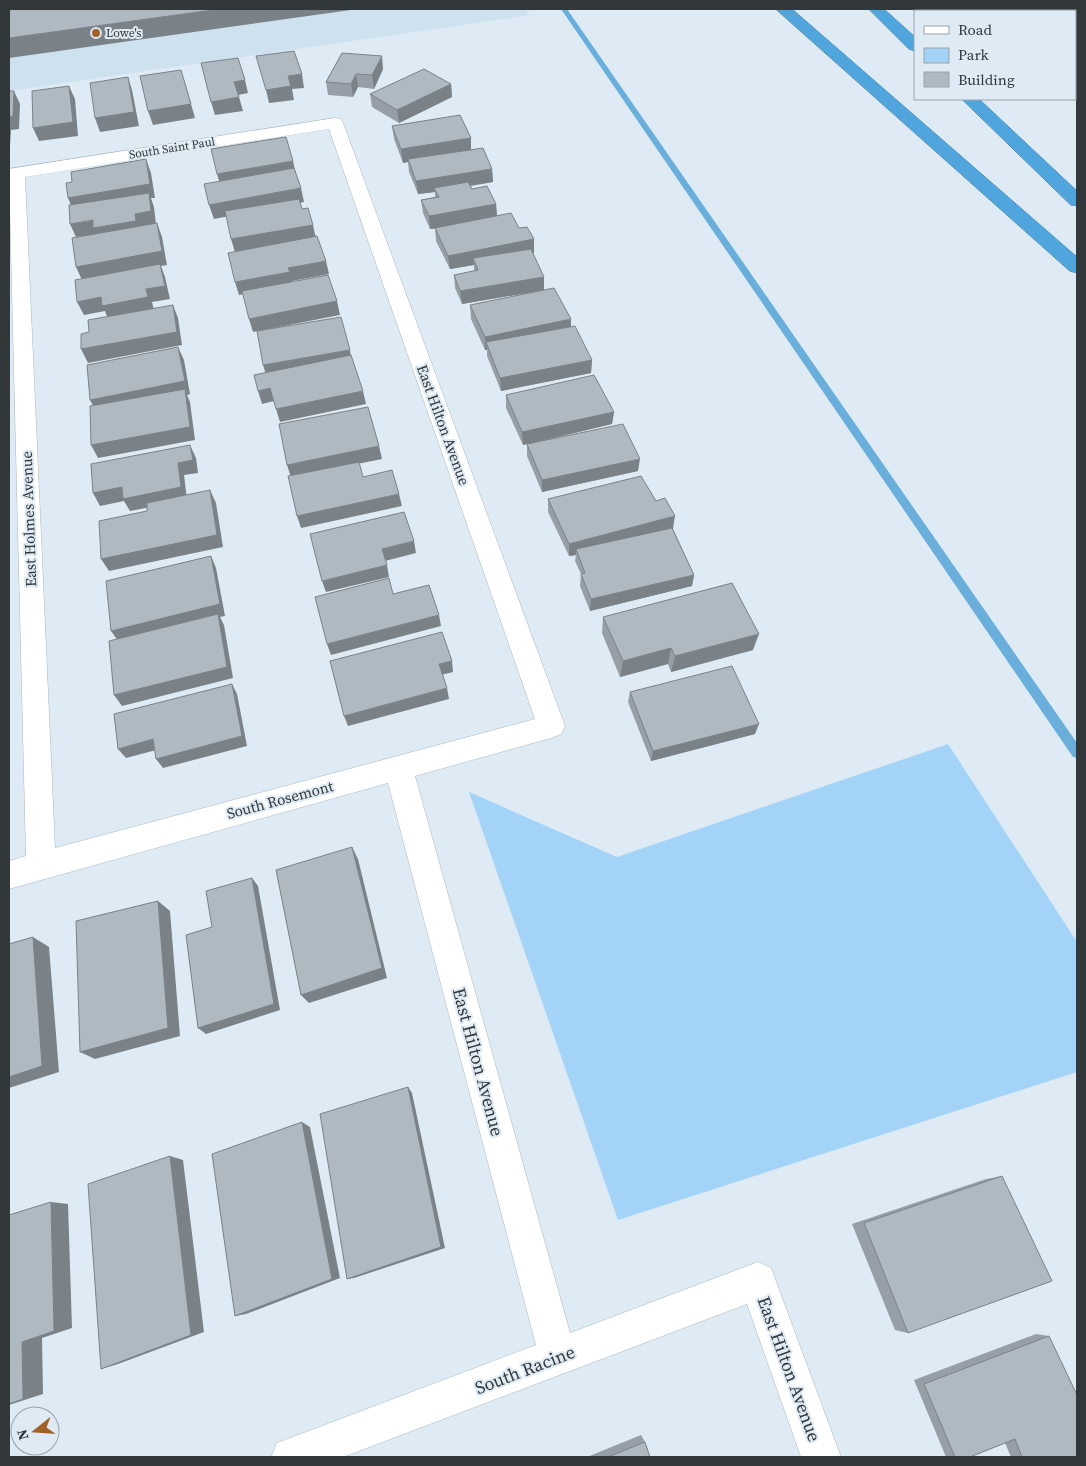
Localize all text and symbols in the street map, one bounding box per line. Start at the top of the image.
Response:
legend [914,10,1076,100]
text: Road [958,19,992,40]
place label: Lowe's [106,25,142,41]
marker: Lowe's [90,27,102,39]
text: Park [958,44,990,65]
text: Building [958,69,1015,90]
street label: South Saint Paul [128,133,217,163]
street label: East Hilton Avenue [412,361,475,489]
street label: East Holmes Avenue [16,450,41,587]
street label: South Rosemont [224,775,336,824]
street label: East Hilton Avenue [447,985,510,1139]
street label: East Hilton Avenue [752,1293,827,1445]
street label: South Racine [471,1339,578,1400]
north arrow [10,1406,60,1456]
text: N [12,1427,34,1443]

